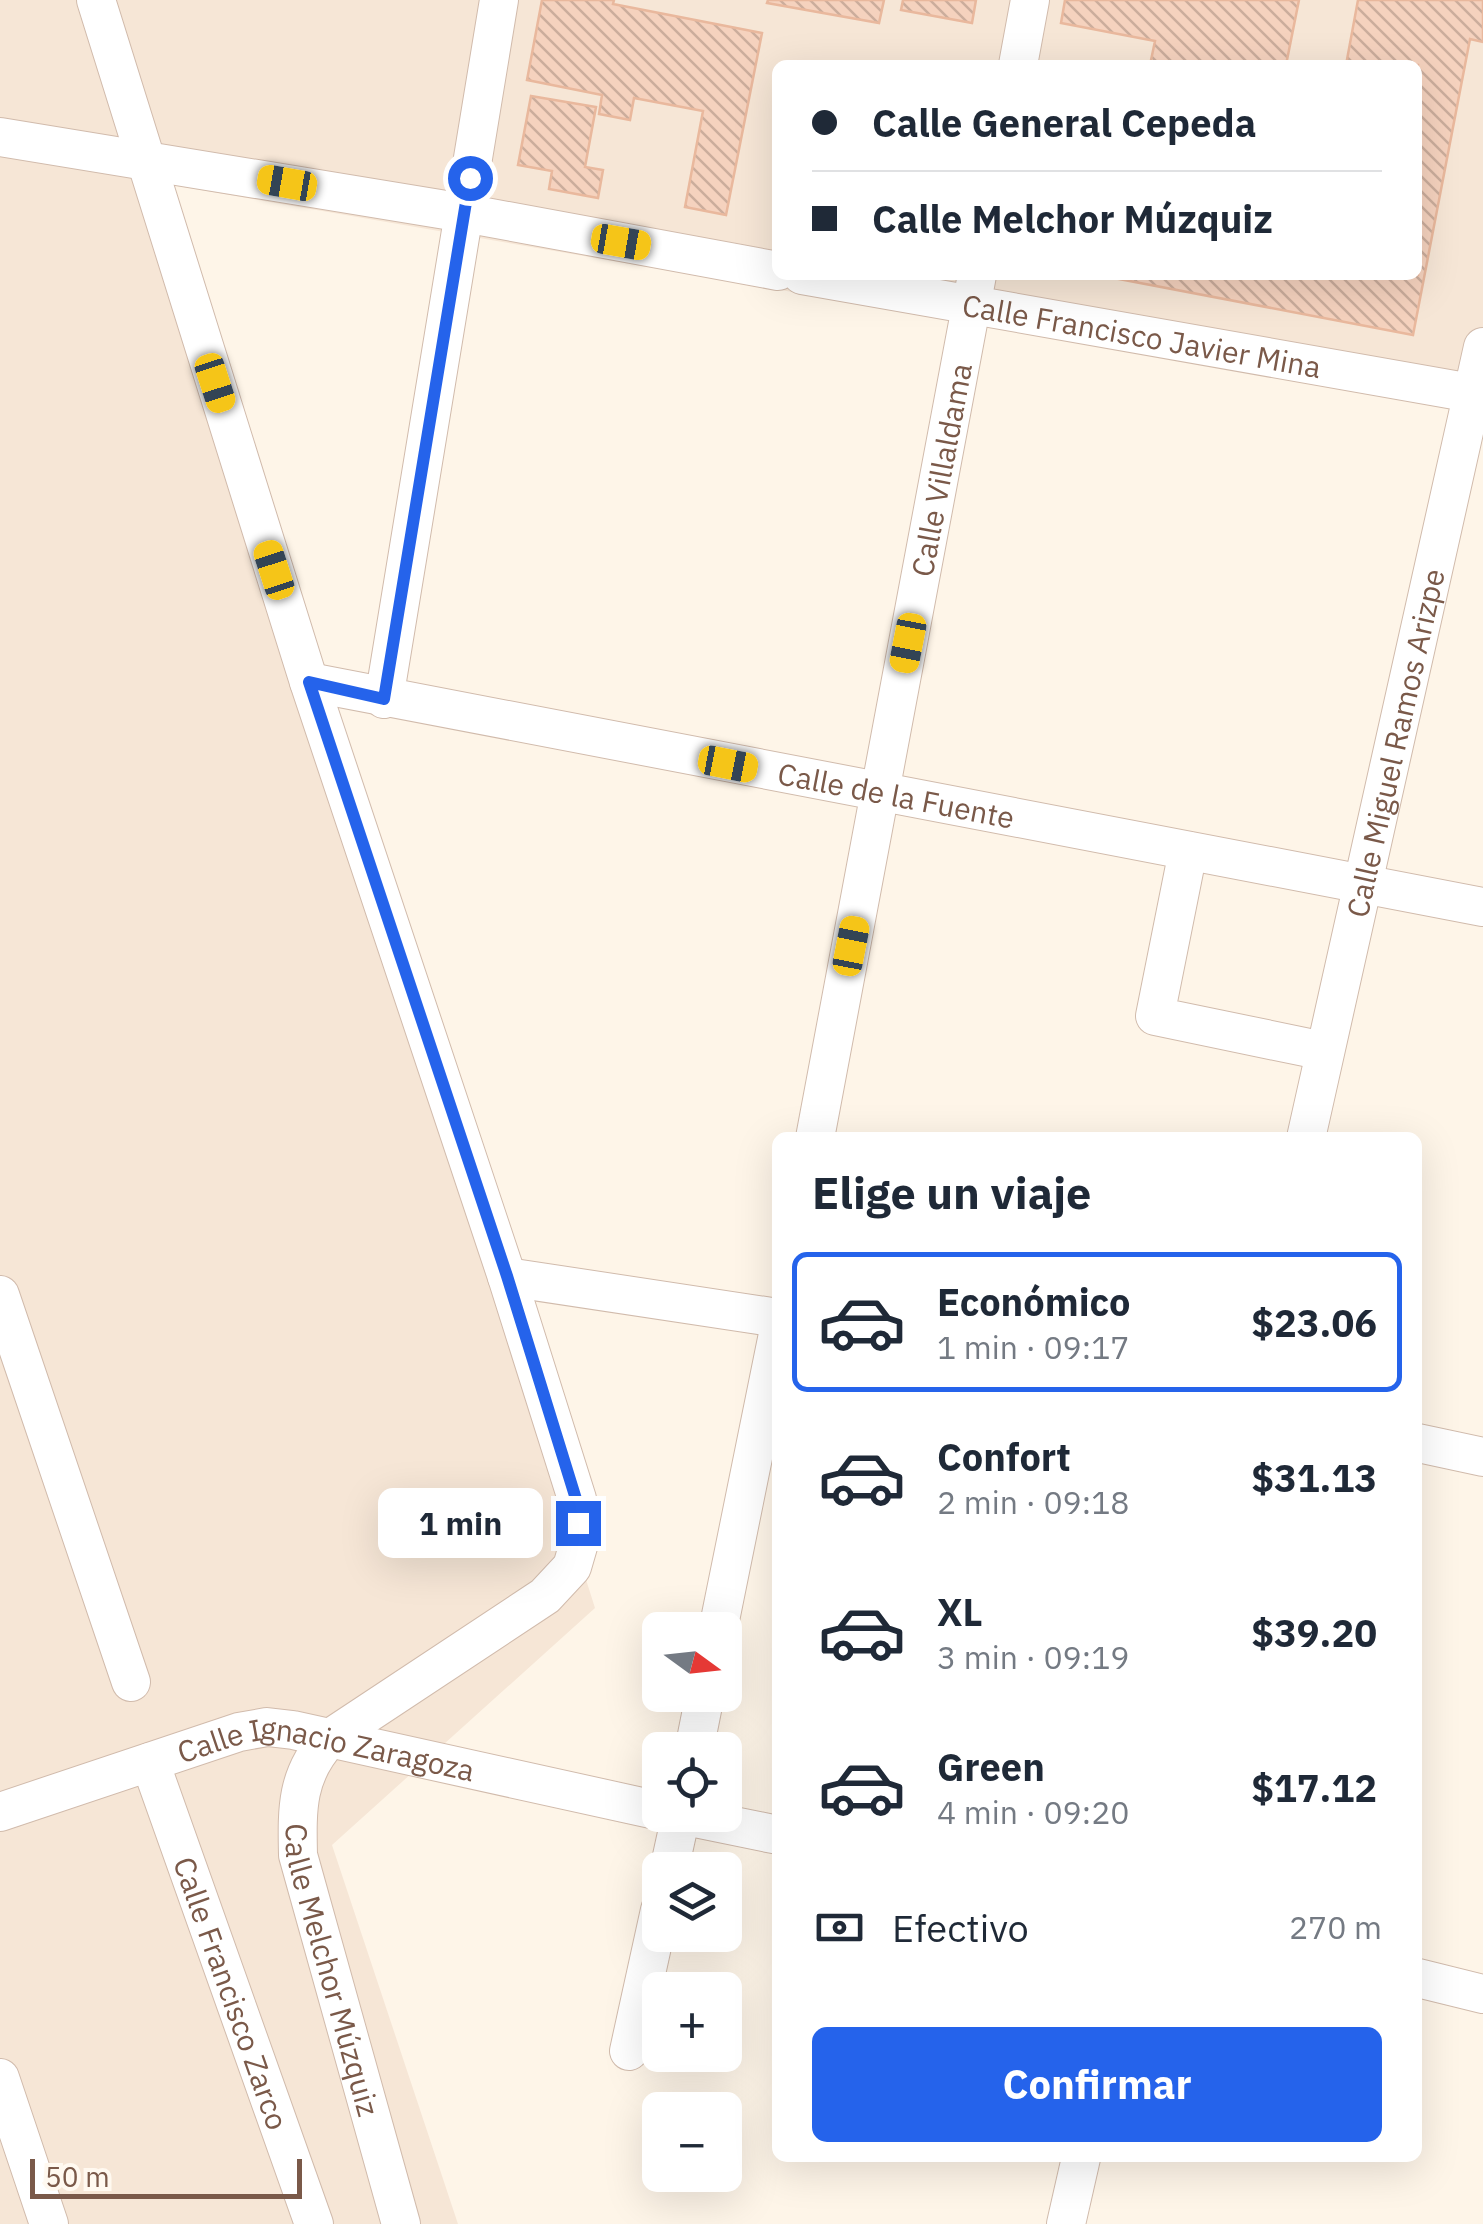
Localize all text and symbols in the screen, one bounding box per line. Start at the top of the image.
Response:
text: Calle General Cepeda [872,98,1256,147]
route start [448,156,493,201]
car [255,163,319,203]
text: Calle Melchor Múzquiz [872,194,1273,243]
car [589,222,653,262]
street label: Calle Francisco Javier Mina [959,284,1324,386]
car [191,350,239,416]
street label: Calle Villaldama [901,360,980,580]
car [250,537,298,603]
street label: Calle Miguel Ramos Arizpe [1337,565,1452,921]
car [888,611,928,675]
car [696,744,760,784]
street label: Calle de la Fuente [775,753,1018,836]
car [831,914,871,978]
text: Elige un viaje [812,1163,1091,1221]
icon: car [817,1277,907,1367]
text: Económico [937,1277,1130,1326]
text: $23.06 [1251,1298,1377,1347]
text: 1 min · 09:17 [937,1326,1130,1368]
icon: car [817,1432,907,1522]
text: Confort [937,1432,1071,1481]
text: $31.13 [1251,1453,1377,1502]
text: 2 min · 09:18 [937,1481,1130,1523]
callout: 1 min [378,1488,543,1558]
route end [556,1501,601,1546]
text: 1 min [419,1502,502,1544]
icon: car [817,1587,907,1677]
text: XL [937,1587,983,1636]
text: $39.20 [1251,1608,1377,1657]
north arrow [642,1612,742,1712]
map controls [642,1612,742,2192]
text: 3 min · 09:19 [937,1636,1130,1678]
street label: Calle Ignacio Zaragoza [172,1707,478,1789]
button: locate [642,1732,742,1832]
icon: car [817,1742,907,1832]
text: Green [937,1742,1045,1791]
text: $17.12 [1251,1763,1377,1812]
text: 4 min · 09:20 [937,1791,1130,1833]
street label: Calle Melchor Múzquiz [278,1823,389,2120]
street label: Calle Francisco Zarco [166,1851,298,2134]
button: layers [642,1852,742,1952]
icon: cash [812,1900,867,1955]
text: Efectivo [892,1903,1029,1952]
text: 270 m [1289,1906,1382,1948]
button: + [642,1972,742,2072]
button: Confirmar [812,2027,1382,2142]
button: − [642,2092,742,2192]
scale bar [30,2154,302,2198]
text: 50 m [45,2158,110,2195]

